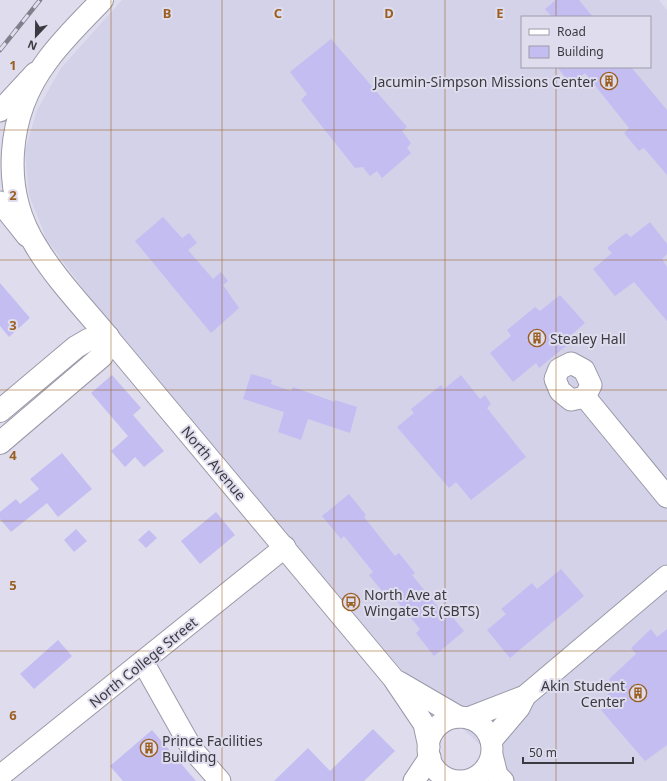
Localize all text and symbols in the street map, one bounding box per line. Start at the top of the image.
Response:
text: B [163,4,171,22]
text: C [274,4,282,22]
text: D [384,4,394,22]
text: E [496,4,504,22]
north arrow [16,16,56,56]
legend [521,16,651,68]
text: Road [557,23,586,40]
text: N [25,37,39,54]
text: Building [557,43,604,60]
text: 1 [9,56,17,74]
building icon: Jacumin-Simpson Missions Center [599,71,619,91]
place label: Jacumin-Simpson Missions Center [372,72,596,91]
text: 2 [9,186,17,204]
text: 3 [9,316,17,334]
building icon: Stealey Hall [527,328,547,348]
place label: Stealey Hall [550,329,626,348]
street label: North Avenue [177,422,251,504]
text: 4 [9,446,17,464]
text: 5 [9,576,17,594]
place label: North Ave at Wingate St (SBTS) [364,585,479,620]
bus stop icon: North Ave at Wingate St (SBTS) [341,592,361,612]
street label: North College Street [85,612,201,712]
place label: Akin Student Center [541,676,625,711]
building icon: Akin Student Center [628,683,648,703]
text: 6 [9,706,17,724]
place label: Prince Facilities Building [162,731,263,766]
building icon: Prince Facilities Building [139,738,159,758]
scale bar [523,739,633,765]
text: 50 m [529,744,557,761]

